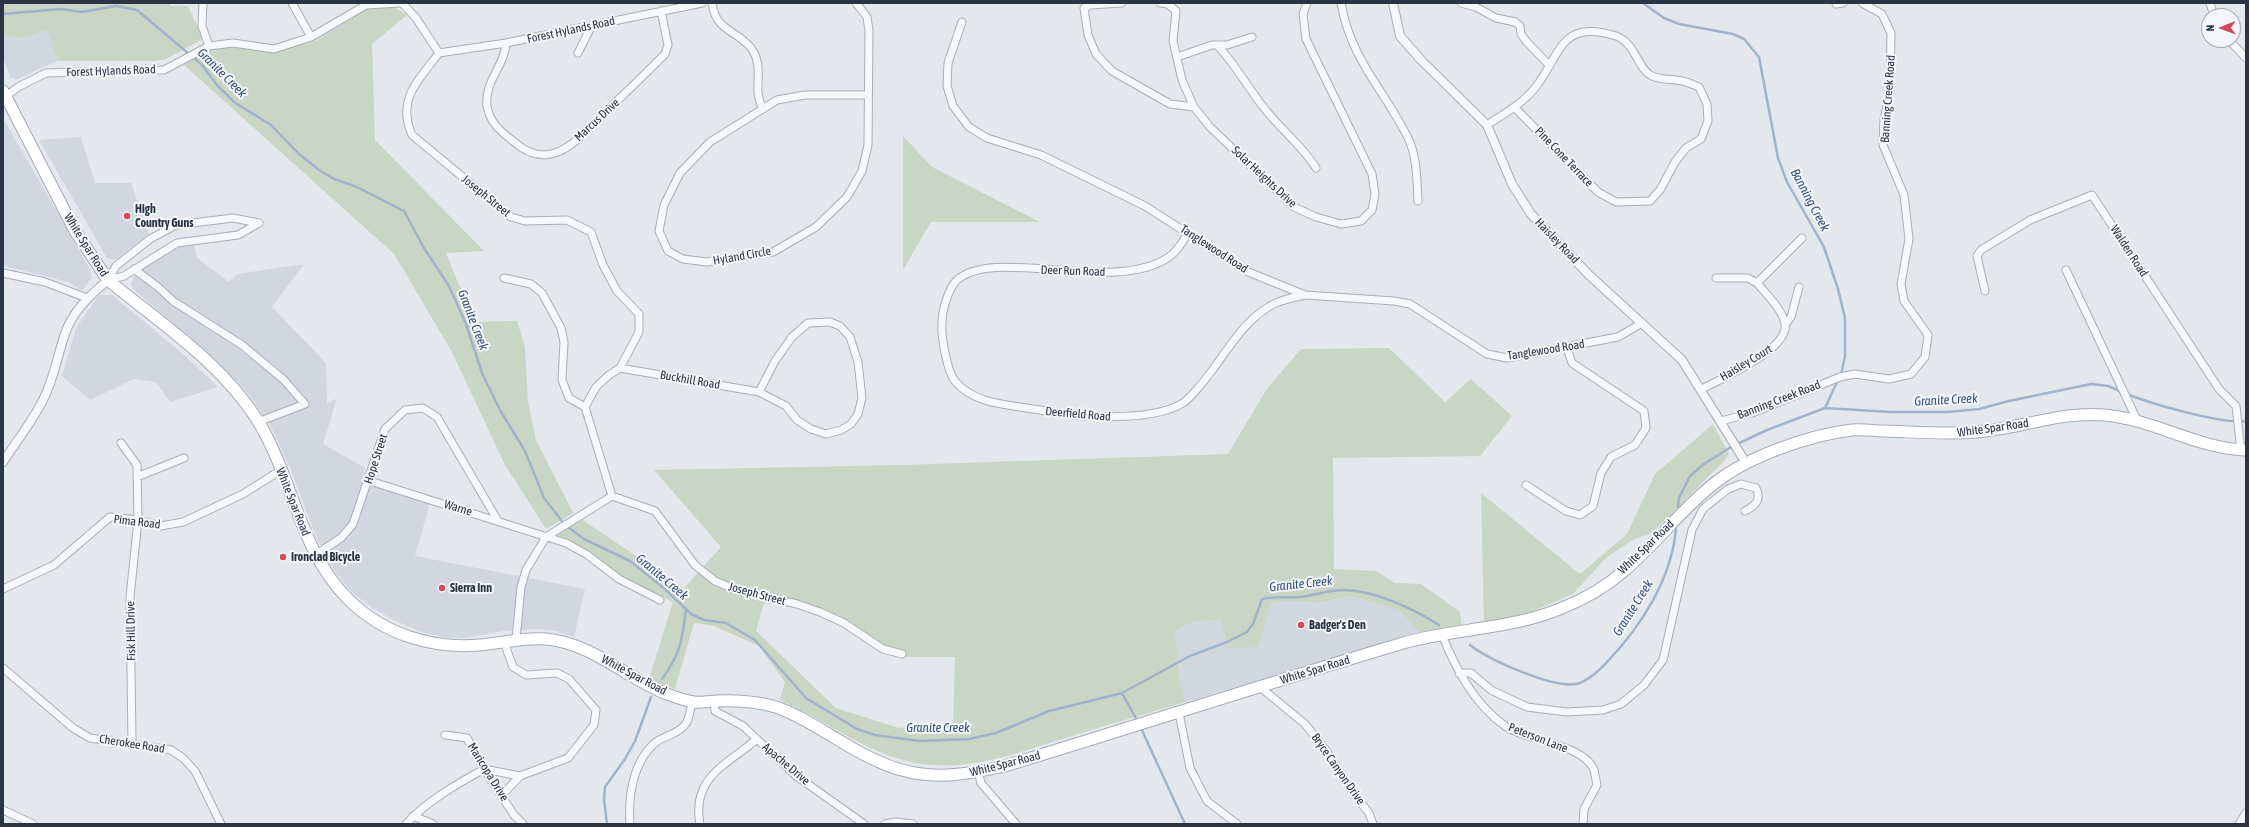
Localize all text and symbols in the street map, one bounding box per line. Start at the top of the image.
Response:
north arrow [2201,8,2241,48]
street label: Forest Hylands Road [526,14,616,46]
text: N [2204,25,2216,32]
water label: Granite Creek [194,45,250,101]
street label: Banning Creek Road [1878,55,1898,143]
street label: Forest Hylands Road [66,62,156,80]
street label: Marcus Drive [571,95,623,145]
street label: Pine Cone Terrace [1532,124,1596,190]
street label: Solar Heights Drive [1229,143,1299,211]
water label: Banning Creek [1787,166,1833,234]
street label: Joseph Street [459,172,513,220]
place label: High Country Guns [135,202,193,230]
street label: White Spar Road [61,211,111,279]
marker: High Country Guns [122,211,132,221]
street label: Haisley Road [1532,215,1582,267]
street label: Tanglewood Road [1177,222,1251,276]
street label: Walden Road [2107,223,2151,279]
street label: Hyland Circle [712,244,772,268]
street label: Deer Run Road [1040,263,1106,279]
water label: Granite Creek [454,288,492,352]
street label: Tanglewood Road [1506,337,1586,363]
street label: Haisley Court [1717,342,1775,384]
street label: Buckhill Road [659,368,721,392]
street label: Banning Creek Road [1735,378,1823,422]
water label: Granite Creek [1914,391,1978,409]
street label: Deerfield Road [1045,404,1111,424]
street label: White Spar Road [1956,416,2030,440]
street label: Hope Street [361,432,391,486]
street label: White Spar Road [273,466,313,538]
street label: Warne [442,497,474,519]
street label: Pima Road [113,512,161,532]
street label: White Spar Road [1615,517,1677,577]
place label: Ironclad Bicycle [291,550,360,564]
water label: Granite Creek [633,551,691,603]
marker: Ironclad Bicycle [278,552,288,562]
water label: Granite Creek [1269,573,1333,595]
water label: Granite Creek [1610,577,1656,639]
street label: Joseph Street [727,579,787,609]
place label: Sierra Inn [450,581,492,595]
marker: Sierra Inn [437,583,447,593]
street label: Fisk Hill Drive [123,601,139,661]
place label: Badger's Den [1309,618,1366,632]
marker: Badger's Den [1296,620,1306,630]
street label: White Spar Road [599,652,669,698]
street label: White Spar Road [1278,653,1352,687]
water label: Granite Creek [906,720,970,736]
street label: Peterson Lane [1506,720,1570,756]
street label: Bryce Canyon Drive [1308,731,1368,807]
street label: Cherokee Road [98,732,166,756]
street label: Maricopa Drive [464,740,512,804]
street label: Apache Drive [759,740,813,788]
street label: White Spar Road [968,748,1042,780]

